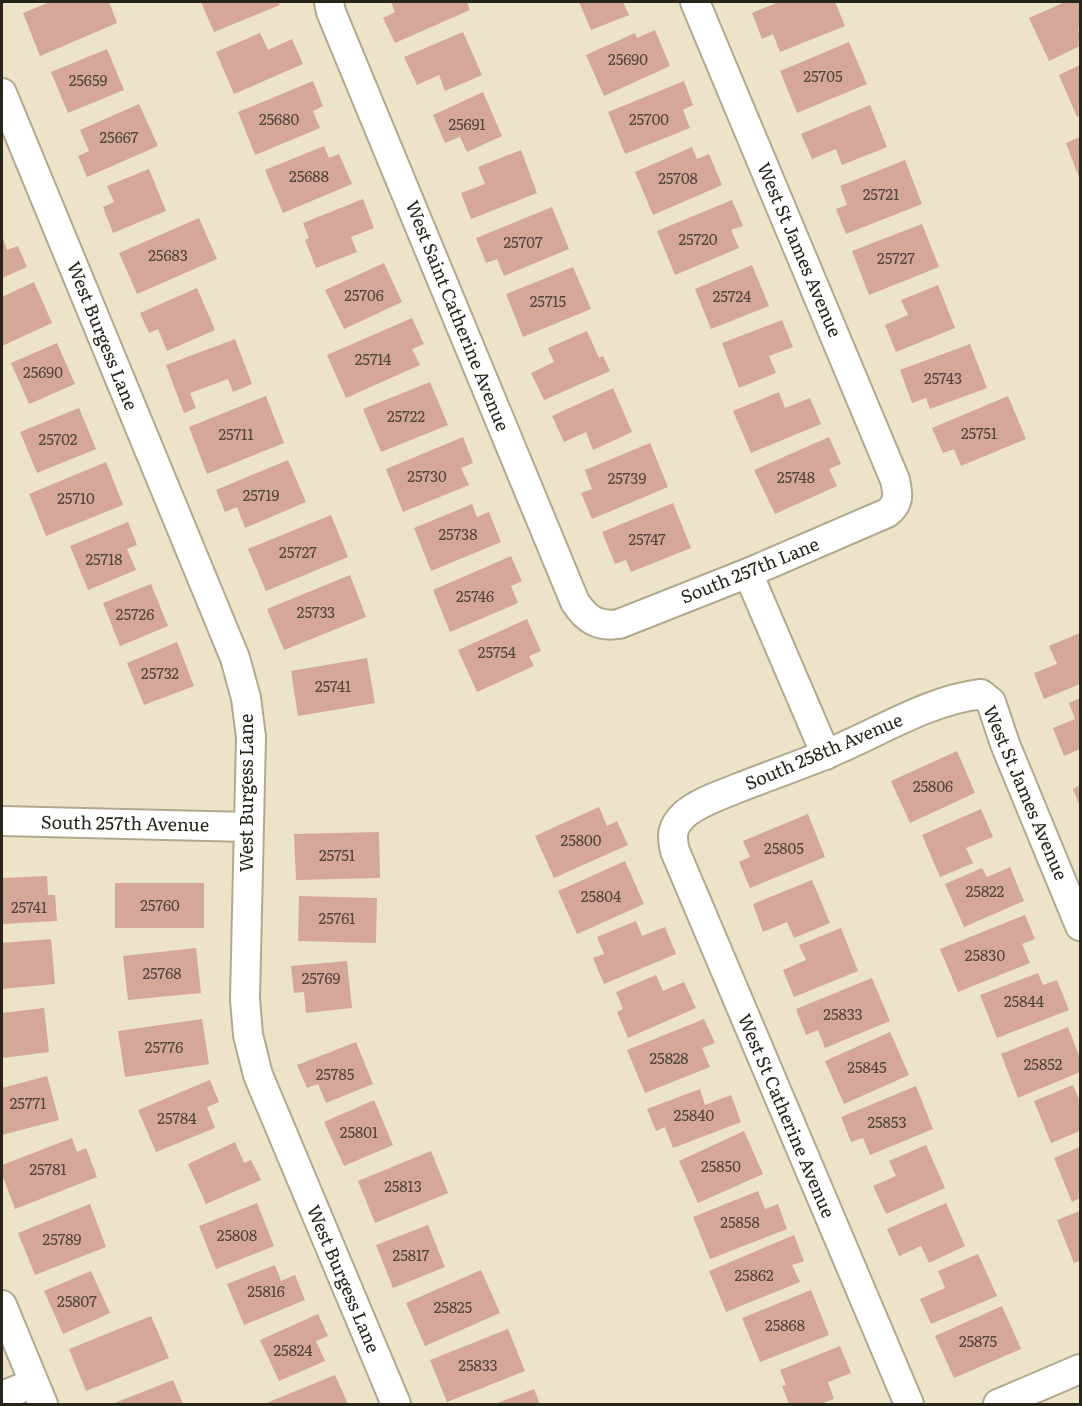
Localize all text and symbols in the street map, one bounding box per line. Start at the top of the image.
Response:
house number: 25690 [608,47,648,70]
house number: 25705 [803,64,843,87]
house number: 25659 [69,68,108,91]
house number: 25680 [259,107,299,130]
house number: 25700 [629,107,669,130]
house number: 25691 [448,112,486,135]
house number: 25667 [100,125,139,148]
street label: West St James Avenue [751,158,849,341]
house number: 25688 [289,164,329,187]
house number: 25708 [658,166,698,189]
house number: 25721 [863,182,899,205]
street label: West Saint Catherine Avenue [400,196,517,435]
house number: 25720 [678,227,718,250]
house number: 25707 [503,230,543,253]
house number: 25683 [148,243,188,266]
house number: 25727 [877,246,915,269]
street label: West Burgess Lane [61,257,146,414]
house number: 25706 [344,283,384,306]
house number: 25724 [713,284,751,307]
house number: 25715 [530,289,567,312]
house number: 25714 [355,347,391,370]
house number: 25690 [23,360,63,383]
house number: 25743 [924,366,962,389]
house number: 25722 [387,404,425,427]
house number: 25751 [961,421,997,444]
house number: 25711 [219,422,253,445]
house number: 25702 [39,427,78,450]
house number: 25730 [407,464,447,487]
house number: 25748 [777,465,815,488]
house number: 25739 [608,466,646,489]
house number: 25719 [243,483,280,506]
house number: 25710 [57,486,95,509]
house number: 25738 [438,522,478,545]
house number: 25747 [628,527,666,550]
street label: South 257th Lane [676,530,823,610]
house number: 25727 [279,540,317,563]
house number: 25718 [85,547,123,570]
house number: 25746 [456,584,494,607]
house number: 25733 [297,600,335,623]
house number: 25726 [116,602,154,625]
house number: 25754 [478,640,516,663]
house number: 25732 [141,661,179,684]
house number: 25741 [315,674,351,697]
street label: West St James Avenue [977,701,1075,884]
street label: South 258th Avenue [740,705,907,796]
street label: West Burgess Lane [232,714,259,872]
house number: 25806 [913,774,953,797]
street label: South 257th Avenue [41,808,209,837]
house number: 25800 [561,828,602,851]
house number: 25805 [764,836,804,859]
house number: 25751 [319,843,355,866]
house number: 25822 [966,879,1005,902]
house number: 25804 [581,884,621,907]
house number: 25760 [140,893,180,916]
house number: 25741 [11,895,47,918]
house number: 25761 [319,906,355,929]
house number: 25830 [965,943,1005,966]
house number: 25768 [142,961,182,984]
house number: 25769 [302,966,340,989]
house number: 25844 [1004,989,1044,1012]
house number: 25833 [823,1002,863,1025]
street label: West St Catherine Avenue [732,1009,843,1222]
house number: 25776 [145,1035,183,1058]
house number: 25828 [649,1046,689,1069]
house number: 25852 [1024,1052,1063,1075]
house number: 25845 [847,1055,887,1078]
house number: 25785 [316,1062,355,1085]
house number: 25771 [10,1091,46,1114]
house number: 25840 [674,1103,715,1126]
house number: 25784 [157,1106,197,1129]
house number: 25853 [867,1110,907,1133]
house number: 25801 [340,1120,378,1143]
house number: 25850 [701,1154,741,1177]
house number: 25781 [29,1157,67,1180]
house number: 25813 [384,1174,422,1197]
street label: West Burgess Lane [301,1200,388,1357]
house number: 25858 [720,1210,760,1233]
house number: 25808 [217,1223,257,1246]
house number: 25789 [43,1227,82,1250]
house number: 25817 [393,1243,430,1266]
house number: 25862 [734,1263,774,1286]
house number: 25816 [247,1279,285,1302]
house number: 25807 [57,1289,97,1312]
house number: 25825 [434,1295,473,1318]
house number: 25868 [765,1313,805,1336]
house number: 25875 [959,1329,997,1352]
house number: 25824 [273,1338,313,1361]
house number: 25833 [458,1353,498,1376]

